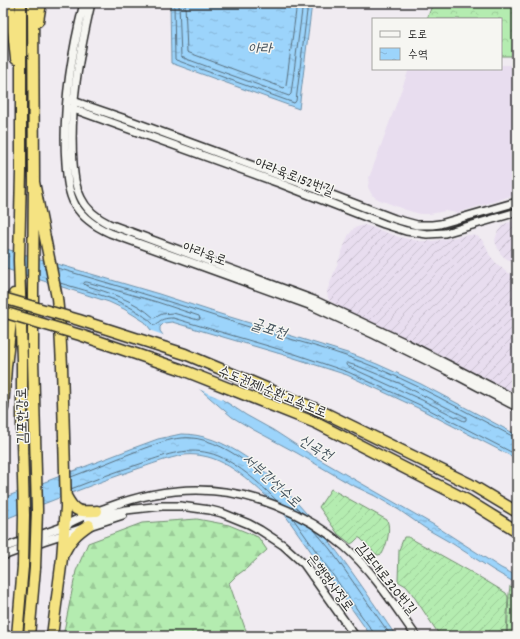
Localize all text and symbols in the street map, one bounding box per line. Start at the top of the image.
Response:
legend [372,18,502,70]
text: 도로 [408,27,427,44]
water label: 아라 [248,39,274,61]
text: 수역 [408,47,428,64]
street label: 아라육로152번길 [252,154,337,202]
street label: 아라육로 [180,238,229,272]
water label: 굴포천 [248,314,291,347]
street label: 수도권제1순환고속도로 [215,362,330,424]
street label: 김포한강로 [13,388,33,444]
water label: 신곡천 [294,430,338,468]
water label: 서부간선수로 [236,449,305,514]
street label: 김포대로320번길 [350,539,421,620]
street label: 은행영사정로 [301,550,358,616]

